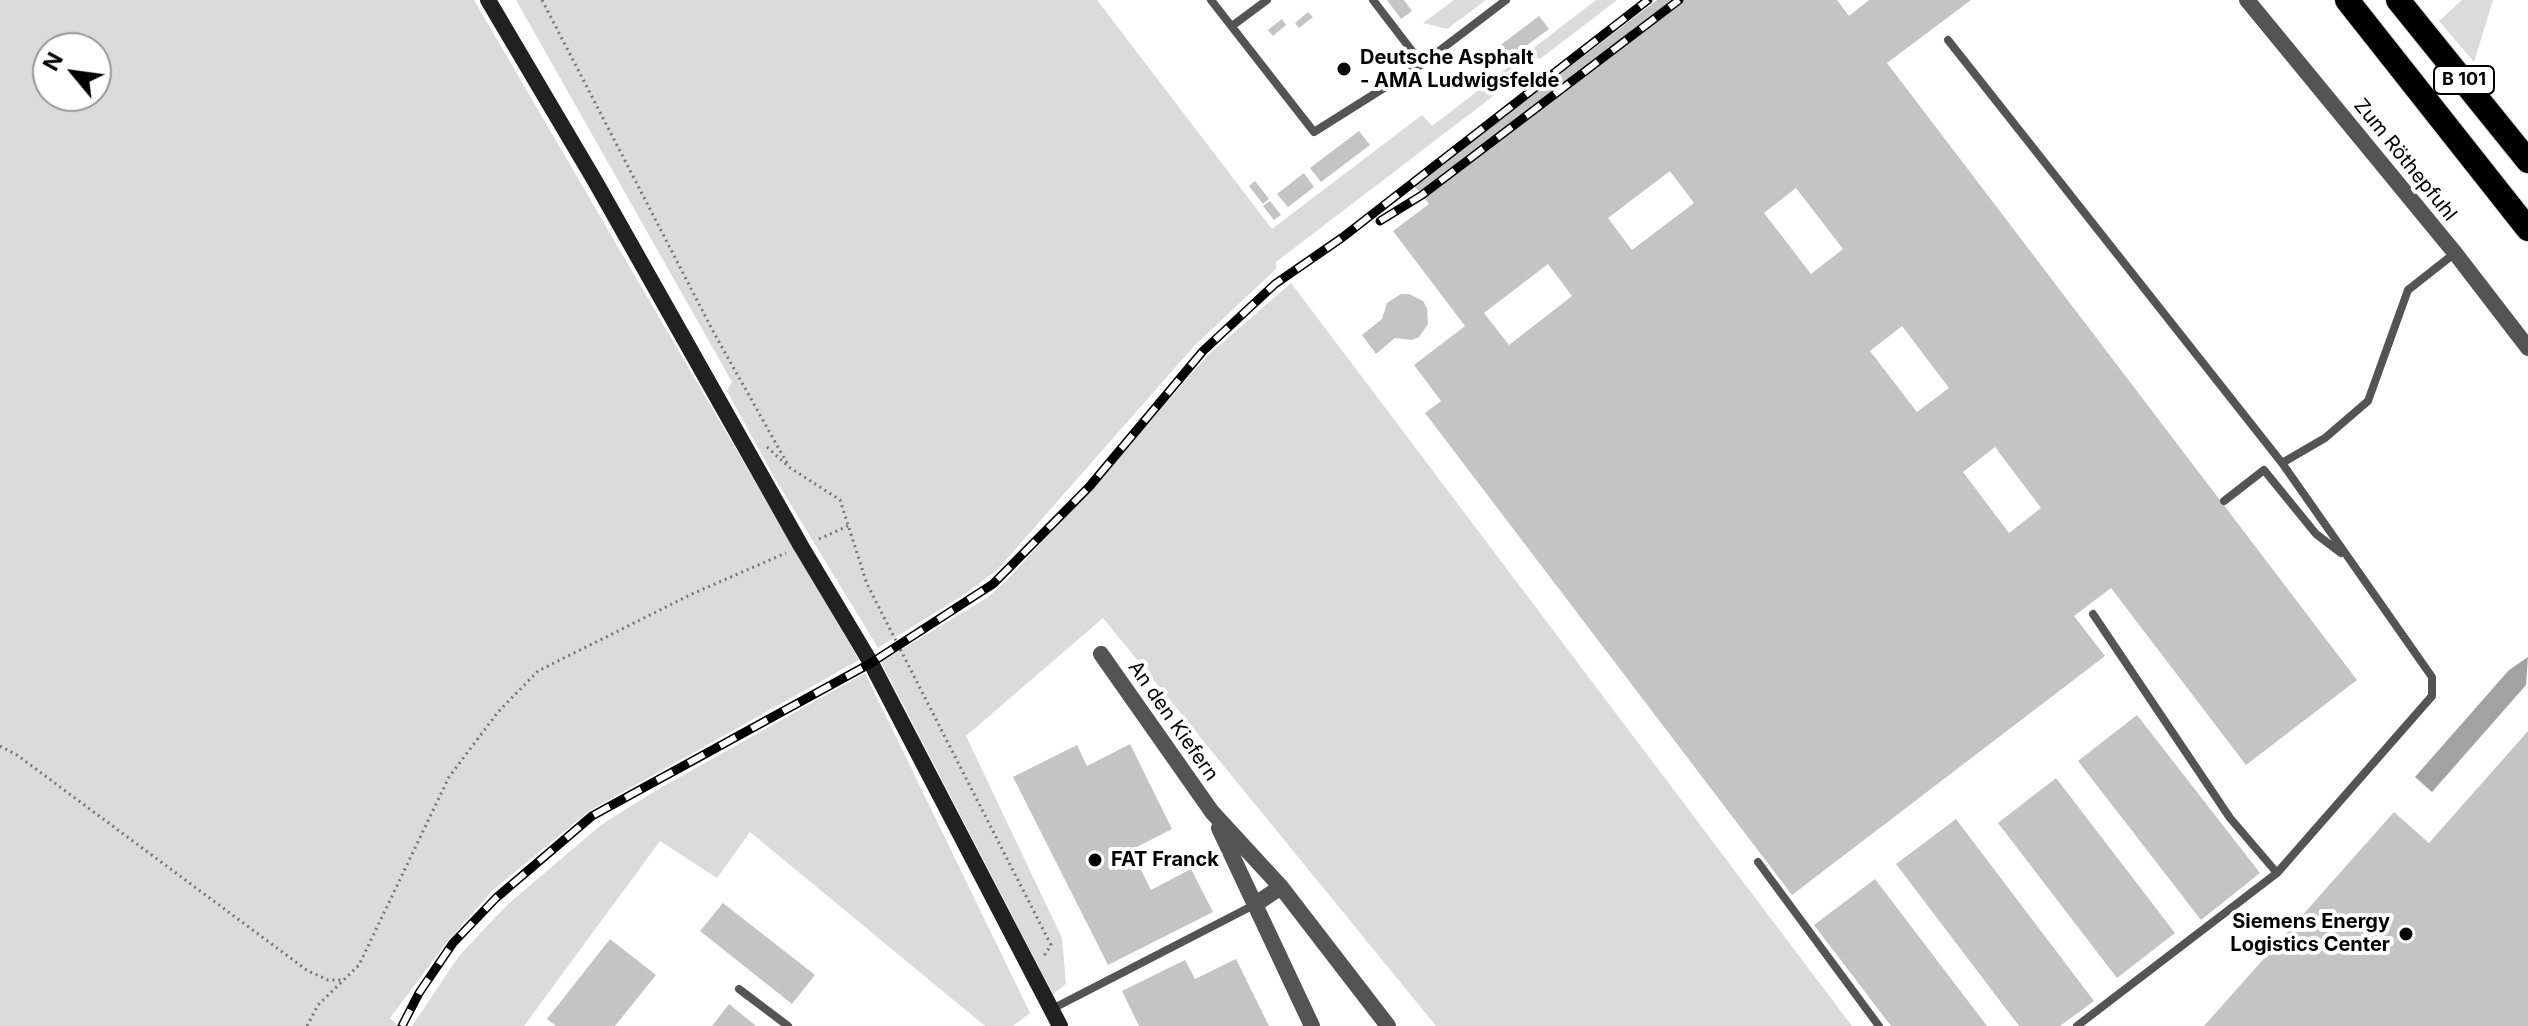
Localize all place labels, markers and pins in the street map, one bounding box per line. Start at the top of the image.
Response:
place label: Deutsche Asphalt - AMA Ludwigsfelde [1360,46,1559,93]
marker: Deutsche Asphalt - AMA Ludwigsfelde [1335,60,1353,78]
place label: FAT Franck [1111,848,1219,872]
marker: FAT Franck [1086,851,1104,869]
place label: Siemens Energy Logistics Center [2230,910,2390,957]
marker: Siemens Energy Logistics Center [2397,925,2415,943]

